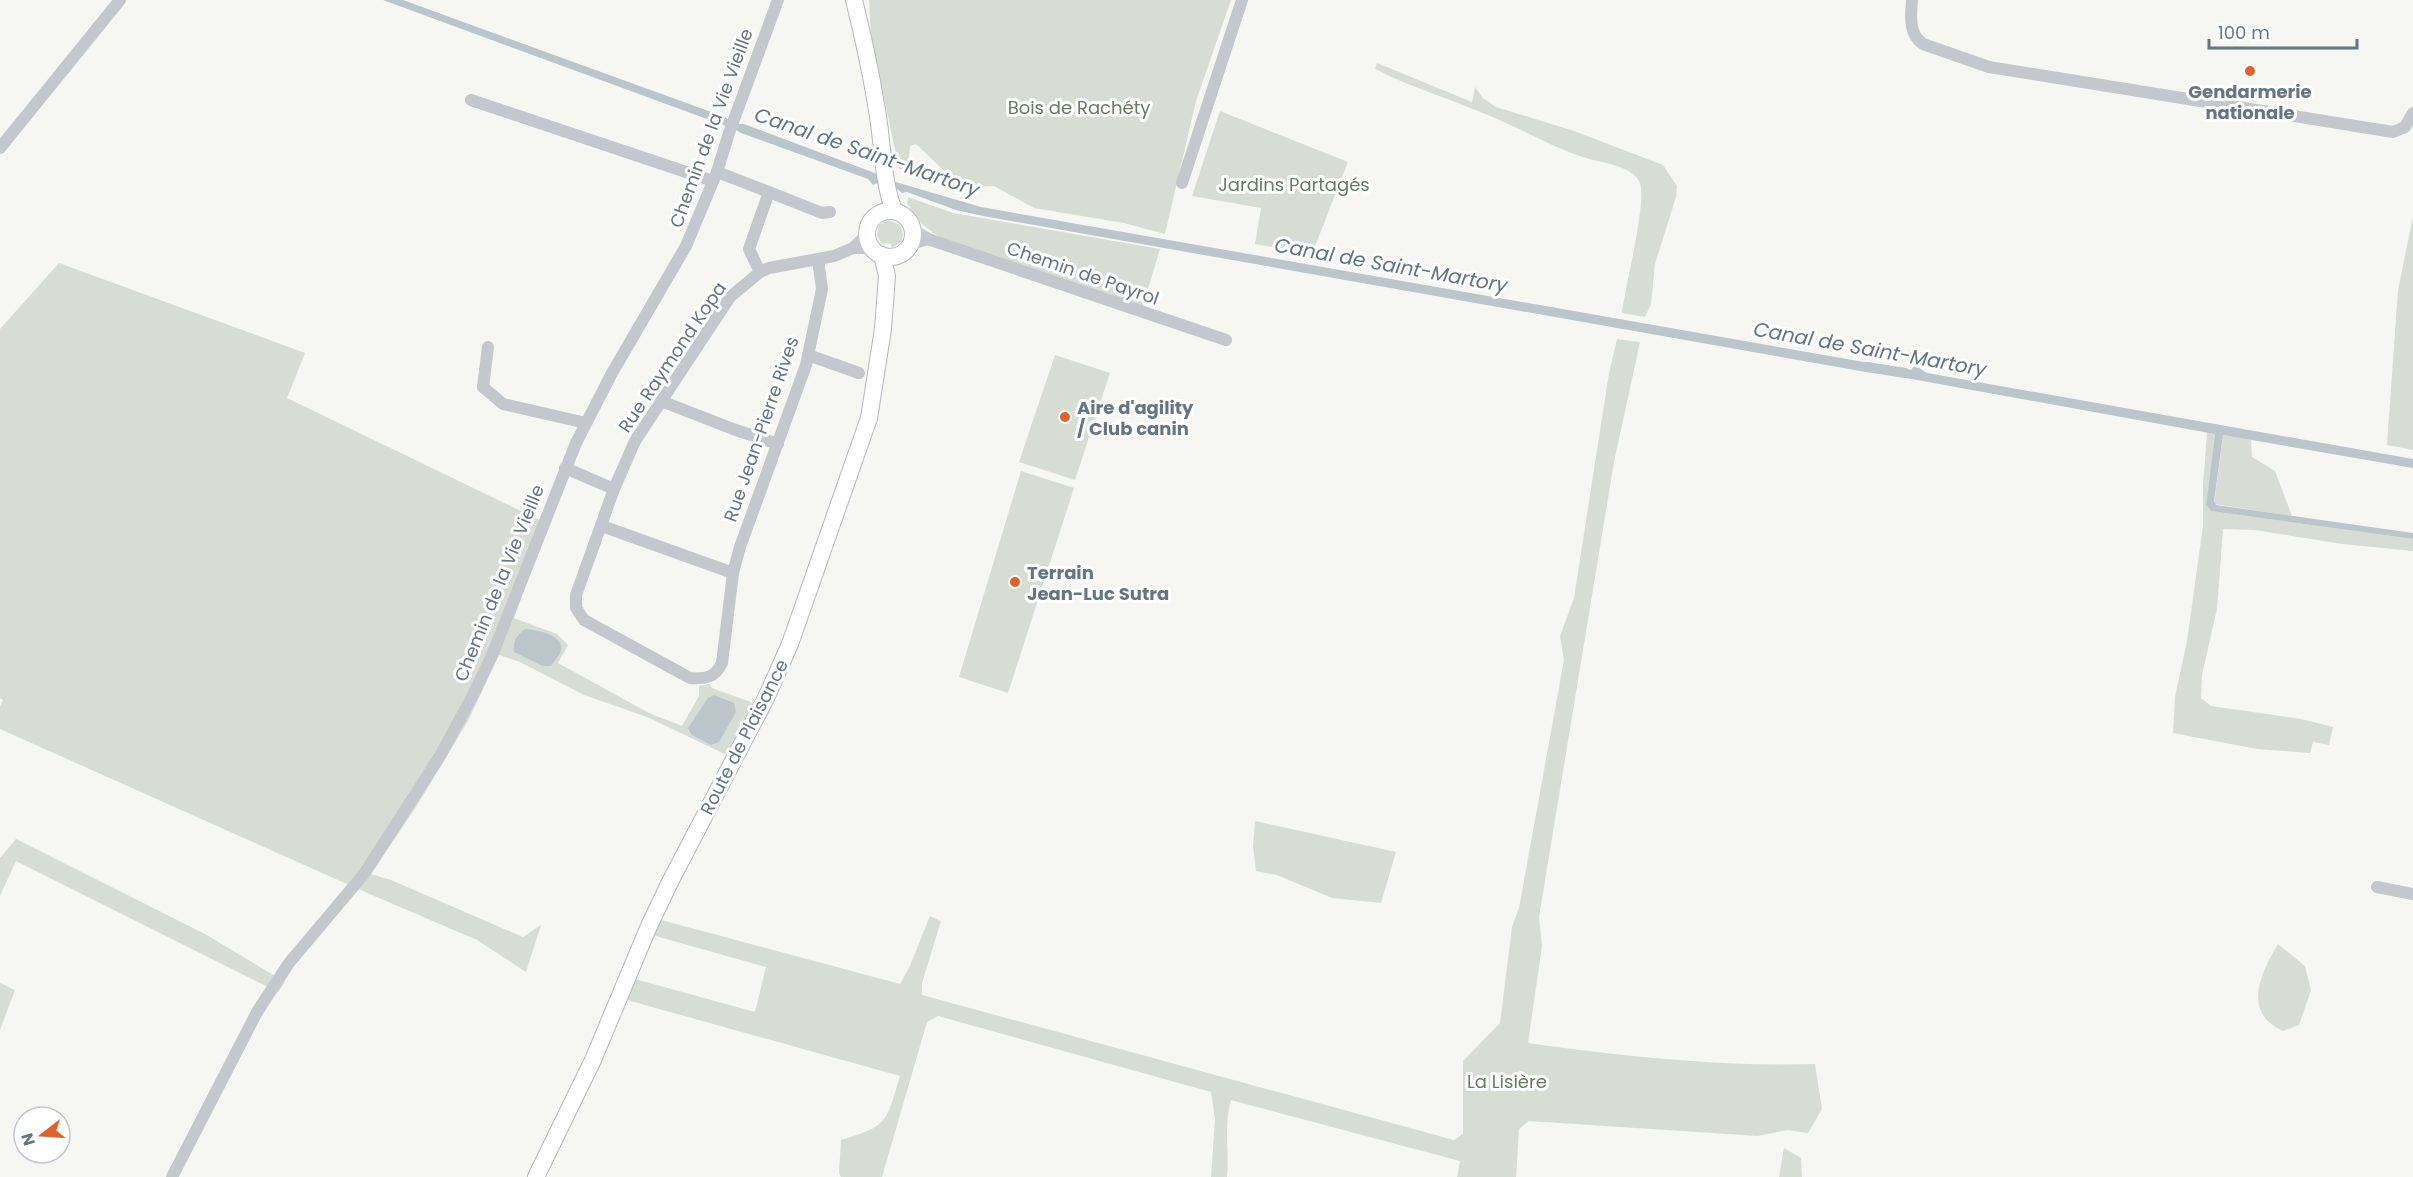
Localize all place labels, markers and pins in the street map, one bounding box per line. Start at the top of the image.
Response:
marker: Gendarmerie nationale [2243,64,2257,78]
place label: Gendarmerie nationale [2188,79,2312,125]
place label: Aire d'agility / Club canin [1077,395,1194,441]
marker: Aire d'agility / Club canin [1058,410,1072,424]
place label: Terrain Jean-Luc Sutra [1027,560,1169,606]
marker: Terrain Jean-Luc Sutra [1008,575,1022,589]

